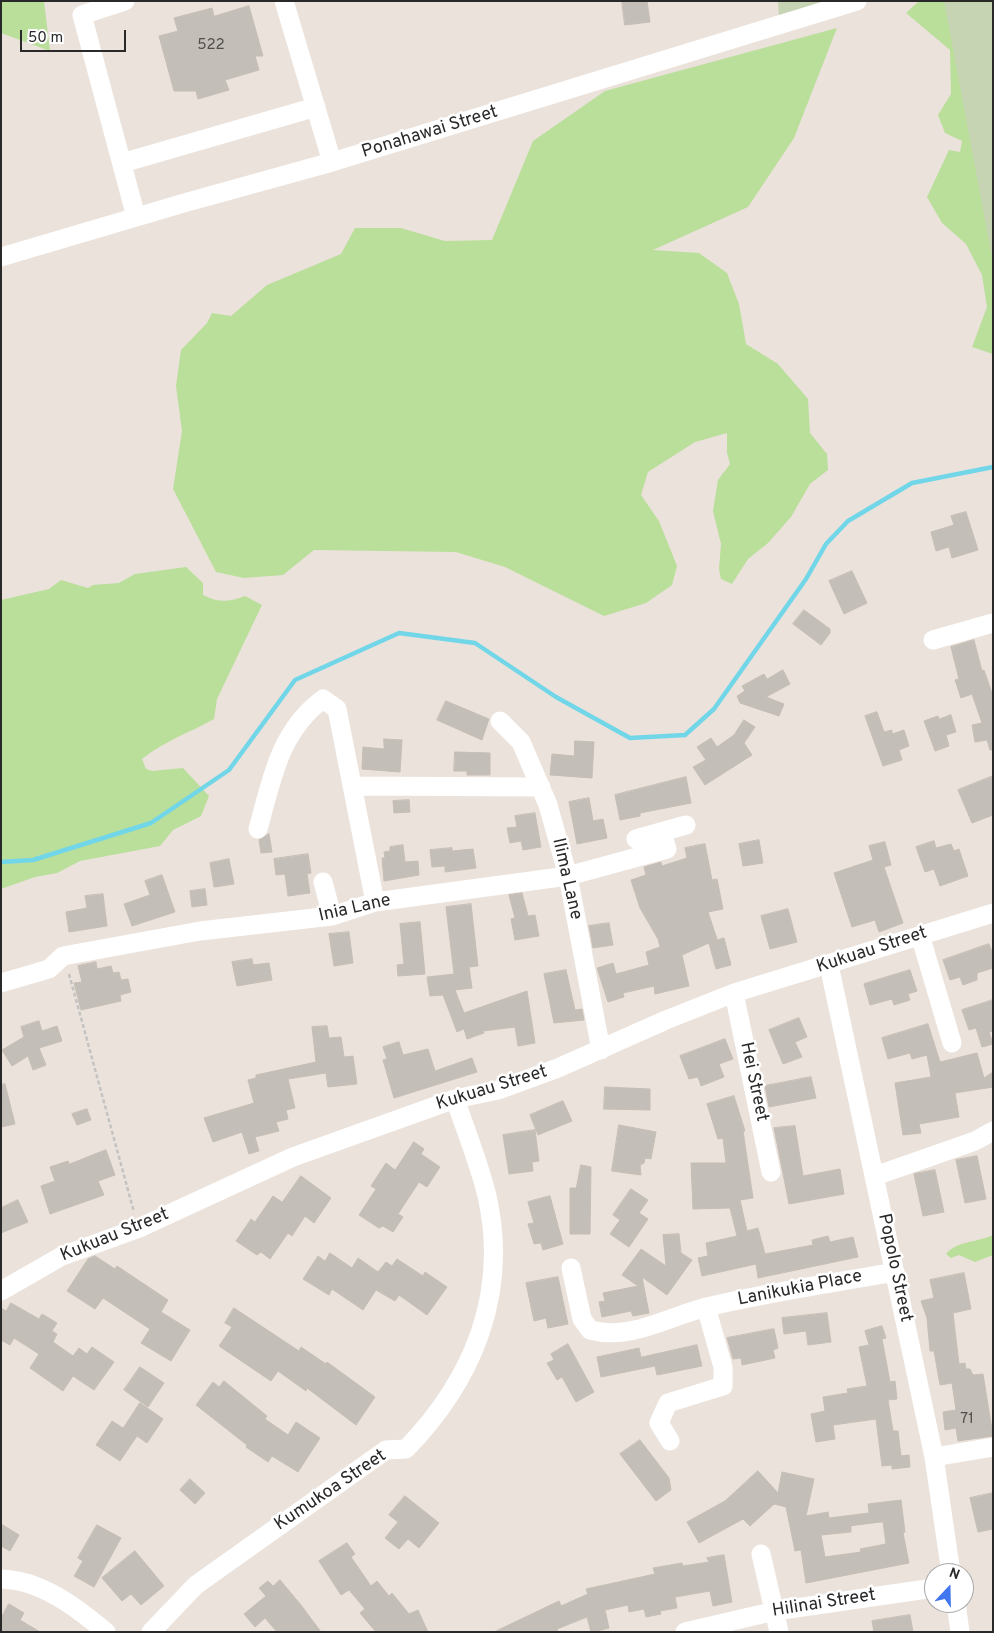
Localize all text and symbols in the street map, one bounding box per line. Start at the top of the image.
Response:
scale bar [22,20,129,52]
text: 50 m [28,29,63,48]
house number: 522 [197,37,225,55]
street label: Ponahawai Street [359,102,501,164]
street label: Ilima Lane [546,836,586,922]
street label: Inia Lane [317,890,393,928]
street label: Kukuau Street [814,923,930,979]
street label: Hei Street [734,1040,772,1124]
street label: Kukuau Street [434,1062,550,1116]
street label: Kukuau Street [58,1204,172,1268]
street label: Popolo Street [872,1212,916,1324]
street label: Lanikukia Place [736,1266,864,1312]
house number: 71 [960,1411,974,1429]
street label: Kumukoa Street [271,1446,391,1536]
north arrow [924,1563,974,1613]
text: N [946,1565,962,1584]
street label: Hilinai Street [771,1585,877,1623]

